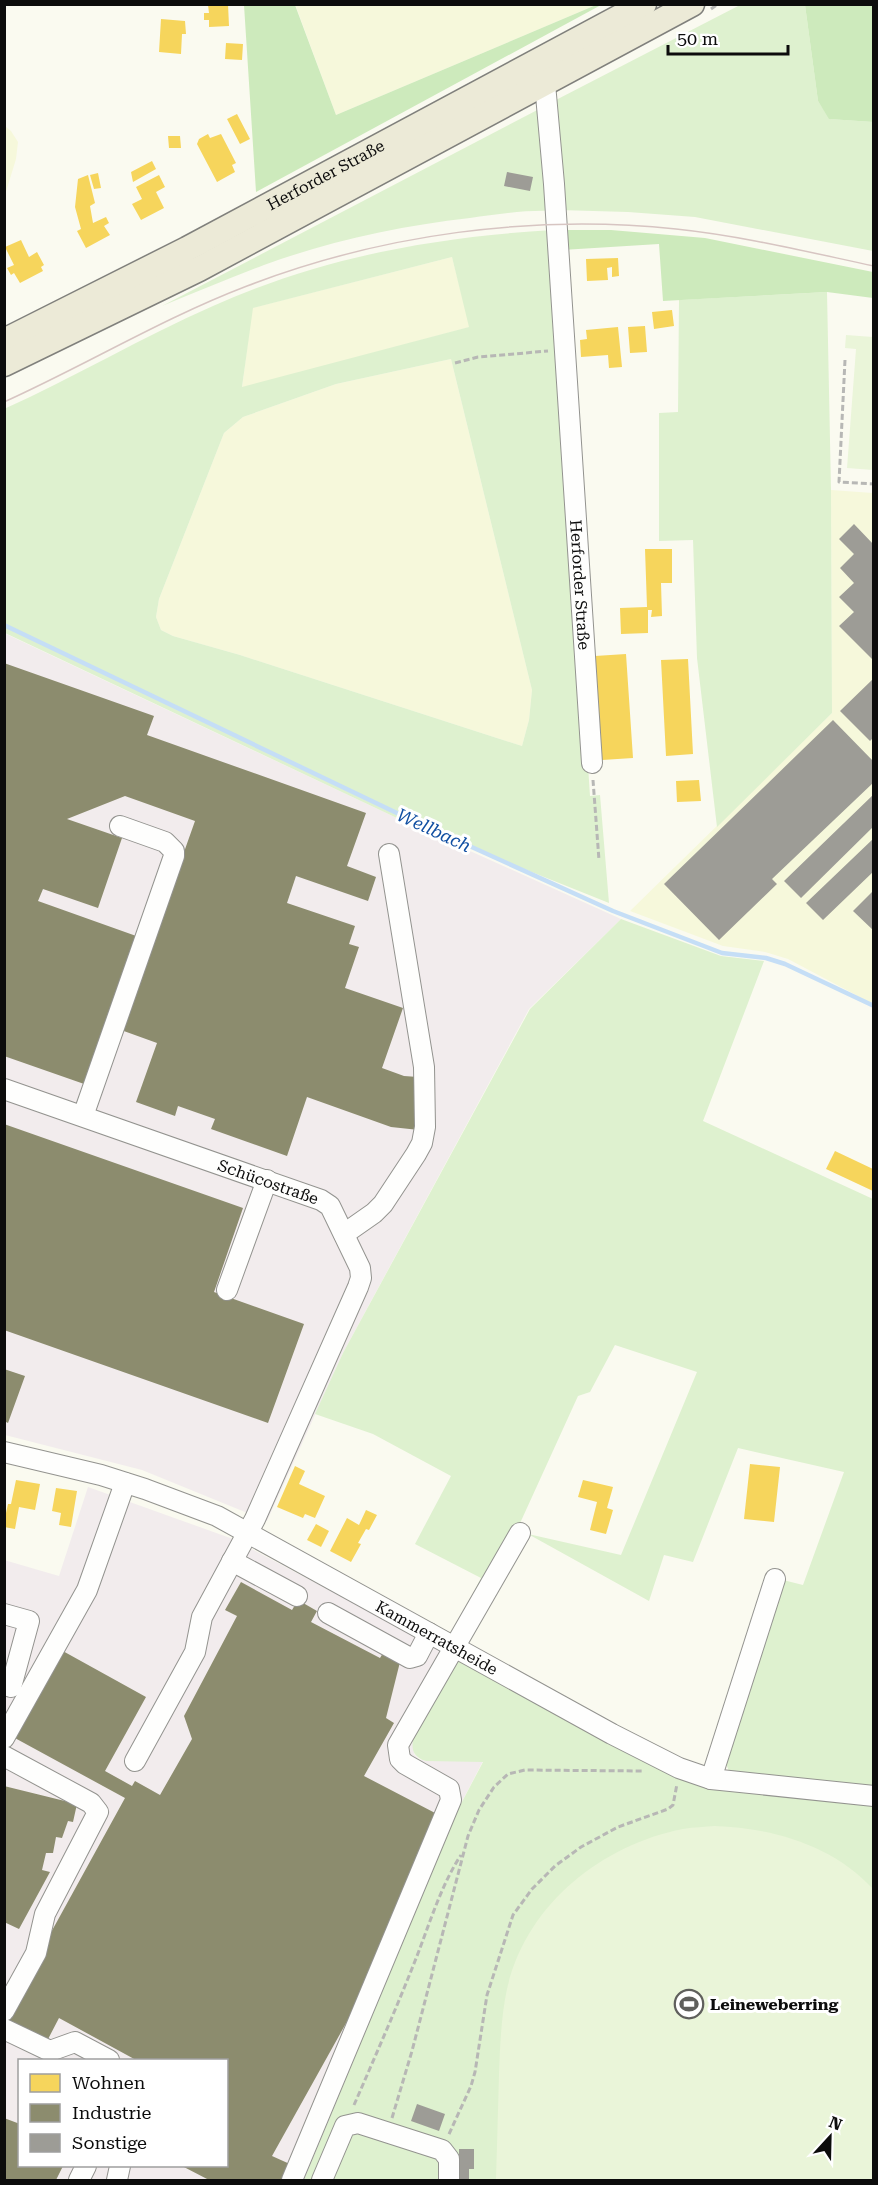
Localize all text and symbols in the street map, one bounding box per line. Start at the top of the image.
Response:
scale bar [668,18,788,56]
text: 50 m [677,28,718,49]
street label: Herforder Straße [264,135,388,214]
street label: Herforder Straße [567,519,594,651]
water label: Wellbach [394,804,474,856]
street label: Schücostraße [215,1155,321,1208]
street label: Kammerratsheide [373,1596,501,1679]
sports icon: Leineweberring [673,1988,705,2020]
place label: Leineweberring [710,1995,838,2014]
legend [18,2059,228,2167]
text: Wohnen [72,2072,146,2093]
text: Industrie [72,2102,152,2123]
north arrow [800,2107,860,2167]
text: N [826,2112,845,2135]
text: Sonstige [72,2132,147,2153]

